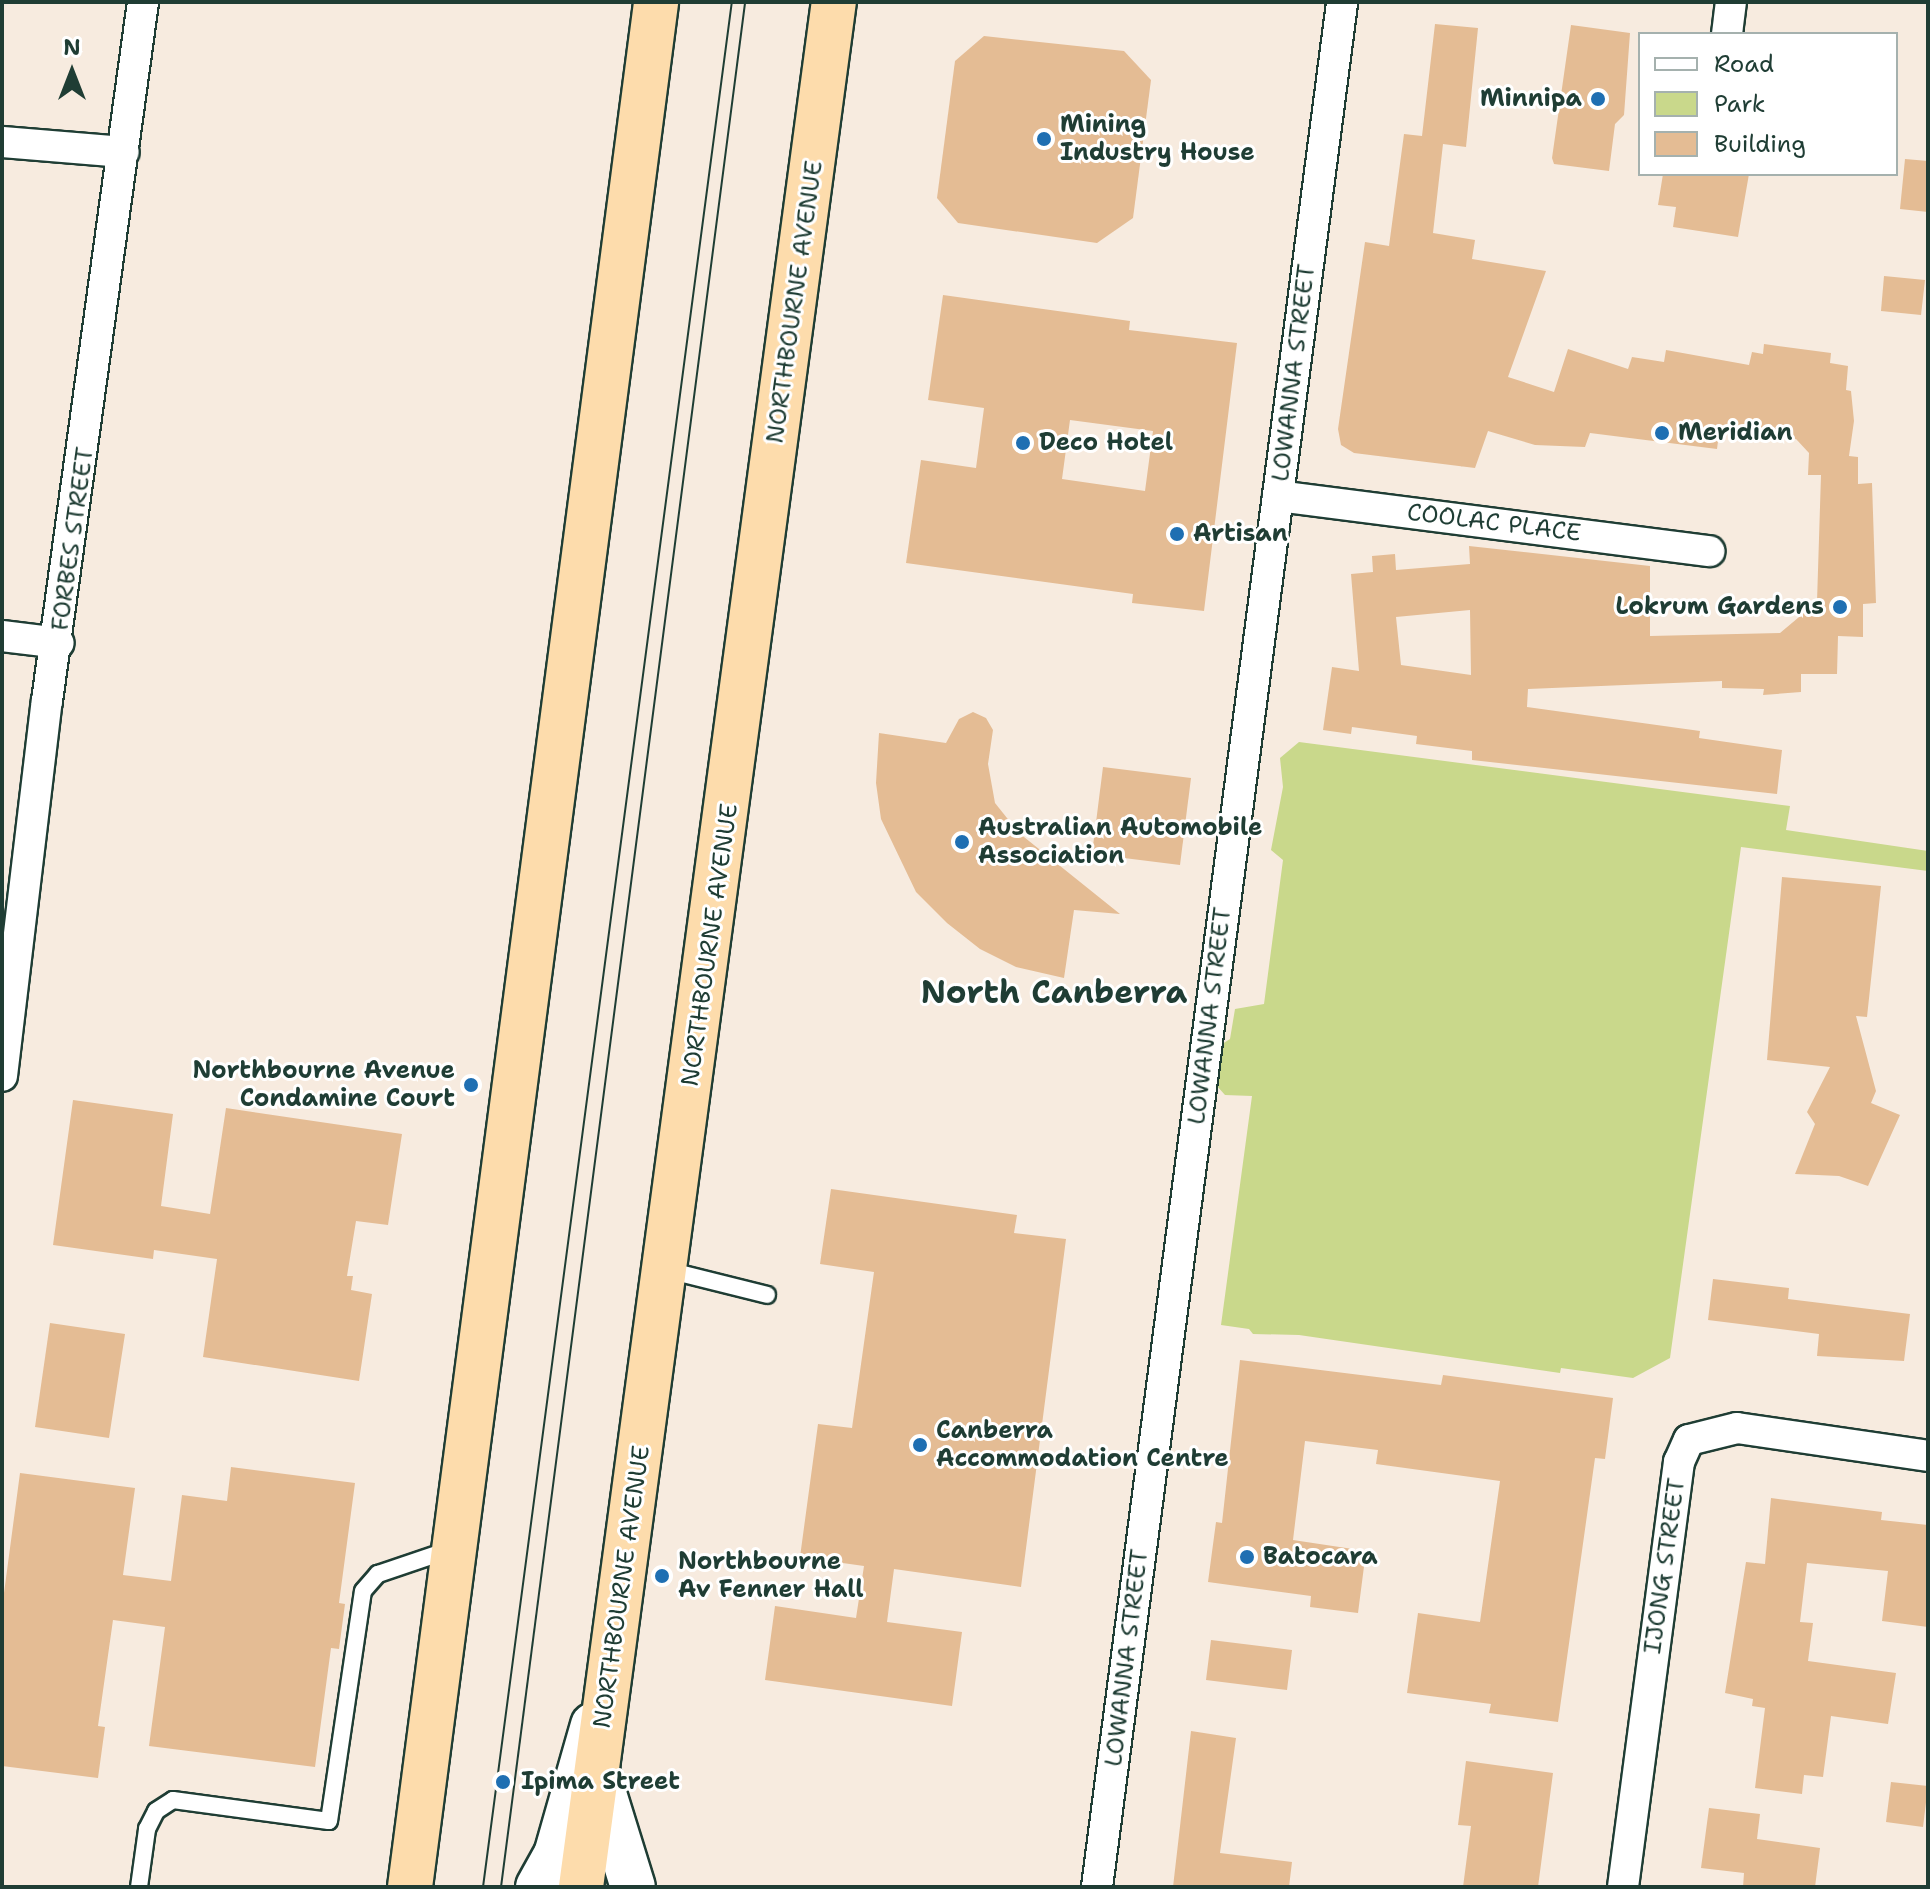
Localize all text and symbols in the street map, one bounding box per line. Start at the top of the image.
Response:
north arrow [32,32,112,112]
legend [1638,32,1898,176]
text: N [63,33,81,62]
text: Road [1714,48,1774,80]
place label: Minnipa [1480,85,1582,113]
text: Park [1714,88,1766,120]
marker: Minnipa [1589,90,1607,108]
place label: Mining Industry House [1060,111,1255,167]
text: Building [1714,128,1806,160]
marker: Mining Industry House [1035,130,1053,148]
street label: NORTHBOURNE AVENUE [761,159,829,445]
street label: LOWANNA STREET [1266,263,1322,483]
place label: Meridian [1678,419,1793,447]
marker: Meridian [1653,424,1671,442]
place label: Deco Hotel [1039,429,1173,457]
marker: Deco Hotel [1014,434,1032,452]
street label: FORBES STREET [46,445,100,633]
street label: COOLAC PLACE [1405,498,1583,548]
place label: Artisan [1193,520,1288,548]
marker: Artisan [1168,525,1186,543]
place label: Lokrum Gardens [1615,593,1824,621]
marker: Lokrum Gardens [1831,598,1849,616]
street label: NORTHBOURNE AVENUE [676,802,744,1088]
place label: Australian Automobile Association [978,814,1262,870]
marker: Australian Automobile Association [953,833,971,851]
street label: LOWANNA STREET [1182,906,1238,1126]
district label: North Canberra [921,973,1187,1011]
place label: Northbourne Avenue Condamine Court [192,1057,455,1113]
marker: Northbourne Avenue Condamine Court [462,1076,480,1094]
place label: Canberra Accommodation Centre [936,1417,1229,1473]
marker: Canberra Accommodation Centre [911,1436,929,1454]
street label: NORTHBOURNE AVENUE [588,1444,656,1730]
street label: IJONG STREET [1638,1476,1692,1656]
place label: Batocara [1263,1543,1378,1571]
place label: Northbourne Av Fenner Hall [678,1548,863,1604]
street label: LOWANNA STREET [1099,1548,1155,1768]
marker: Batocara [1238,1548,1256,1566]
marker: Northbourne Av Fenner Hall [653,1567,671,1585]
place label: Ipima Street [521,1768,680,1796]
marker: Ipima Street [492,1771,514,1793]

